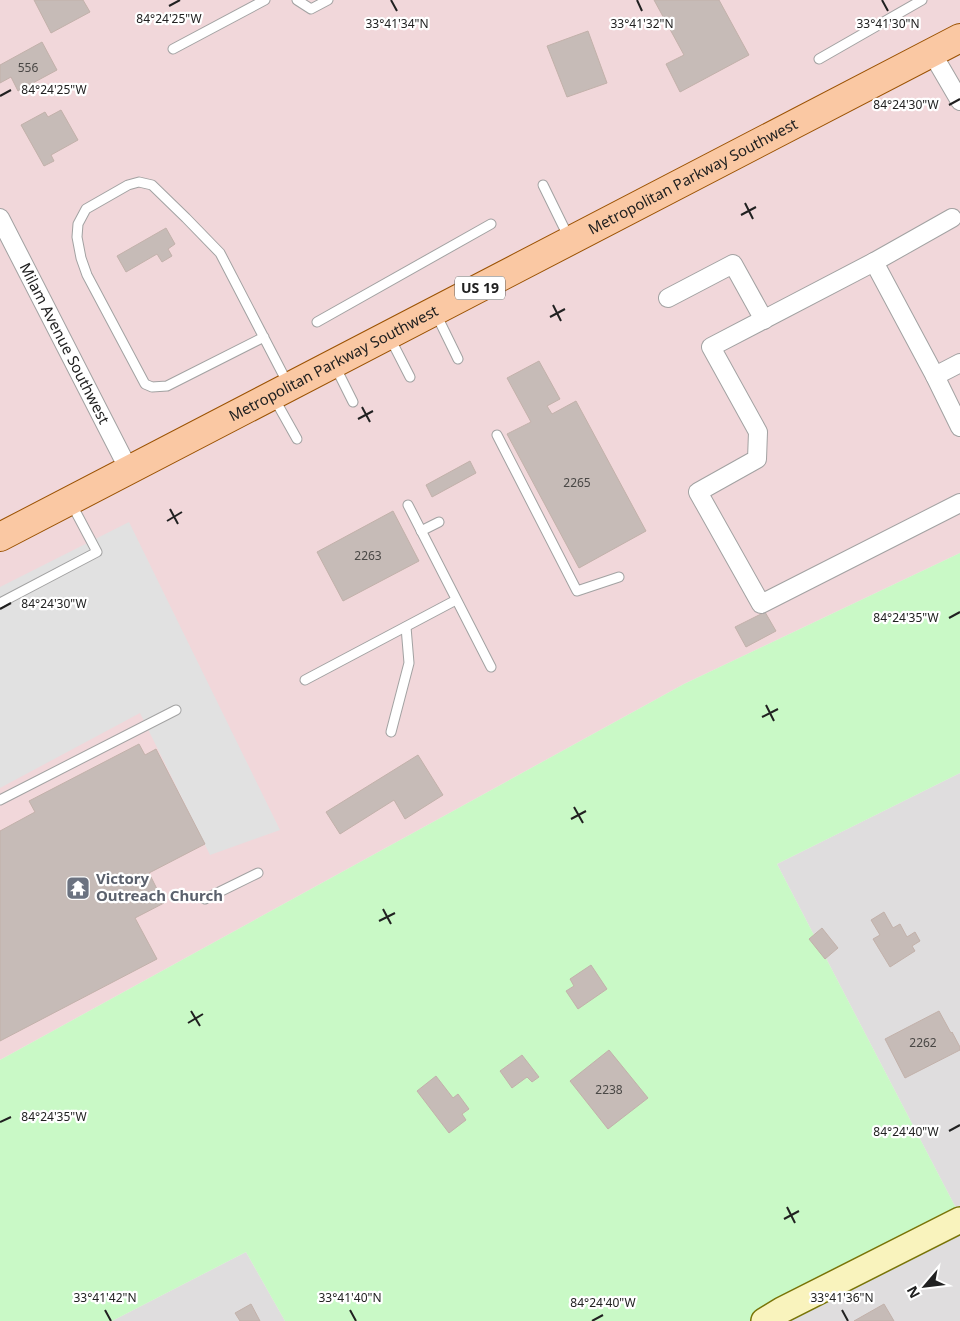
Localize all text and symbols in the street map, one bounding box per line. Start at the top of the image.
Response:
text: 84°24'25"W [136,10,202,27]
text: 33°41'34"N [365,15,429,32]
text: 33°41'32"N [610,15,674,32]
text: 33°41'30"N [856,15,920,32]
house number: 556 [18,59,38,76]
text: 84°24'25"W [21,81,87,98]
text: 84°24'30"W [873,96,939,113]
street label: Metropolitan Parkway Southwest [584,113,801,239]
street label: Milam Avenue Southwest [16,259,115,428]
road number: US 19 [455,276,505,300]
street label: Metropolitan Parkway Southwest [225,300,442,425]
house number: 2265 [563,474,591,491]
house number: 2263 [354,547,382,564]
text: 84°24'30"W [21,595,87,612]
text: 84°24'35"W [873,609,939,626]
place label: Victory Outreach Church [96,868,223,905]
temple icon: Victory Outreach Church [65,875,91,901]
house number: 2262 [909,1034,937,1051]
house number: 2238 [595,1081,623,1098]
text: 84°24'35"W [21,1108,87,1125]
text: 84°24'40"W [873,1123,939,1140]
north arrow [900,1261,950,1311]
text: N [902,1283,924,1302]
text: 33°41'42"N [73,1289,137,1306]
text: 33°41'40"N [318,1289,382,1306]
text: 33°41'36"N [810,1289,874,1306]
text: 84°24'40"W [570,1294,636,1311]

